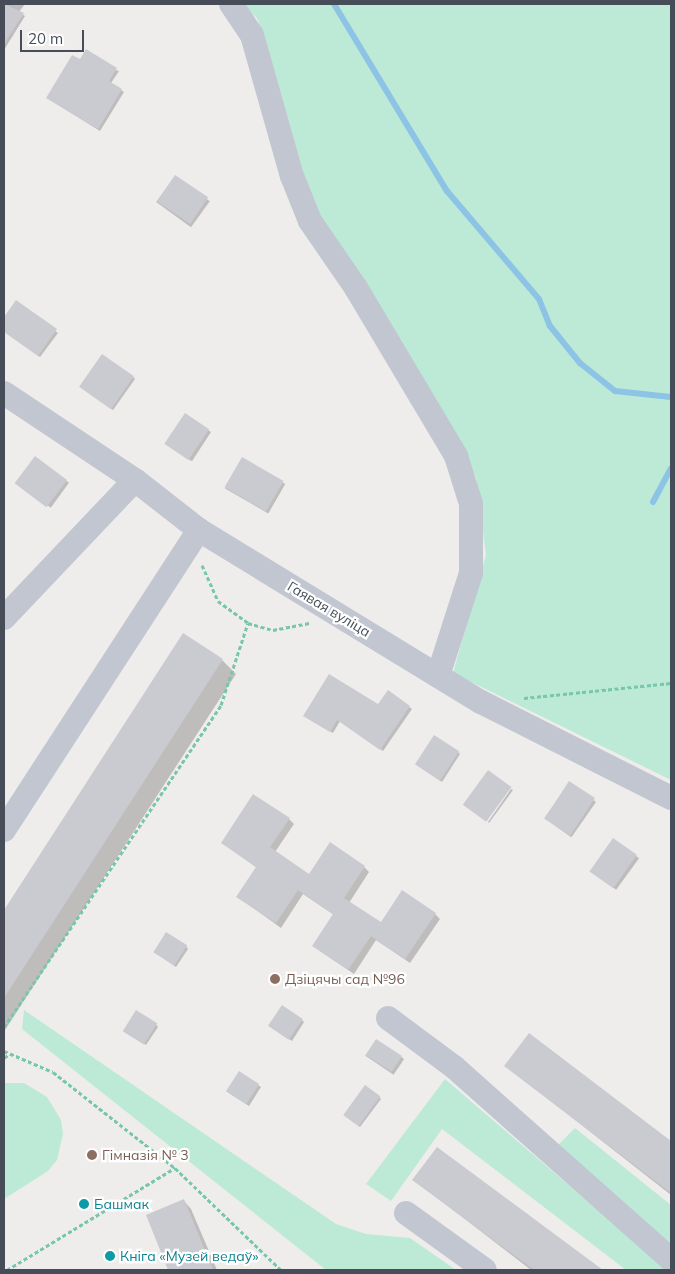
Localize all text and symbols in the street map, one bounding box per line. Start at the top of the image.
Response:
scale bar [22,20,86,52]
text: 20 m [28,29,63,48]
street label: Гаявая вуліца [285,578,373,640]
place label: Дзіцячы сад №96 [285,971,405,987]
marker: Дзіцячы сад №96 [269,973,281,985]
place label: Гімназія № 3 [102,1147,189,1163]
marker: Гімназія № 3 [86,1149,98,1161]
place label: Башмак [94,1196,149,1212]
marker: Башмак [78,1198,90,1210]
place label: Кніга «Музей ведаў» [120,1248,258,1264]
marker: Кніга «Музей ведаў» [104,1250,116,1262]

